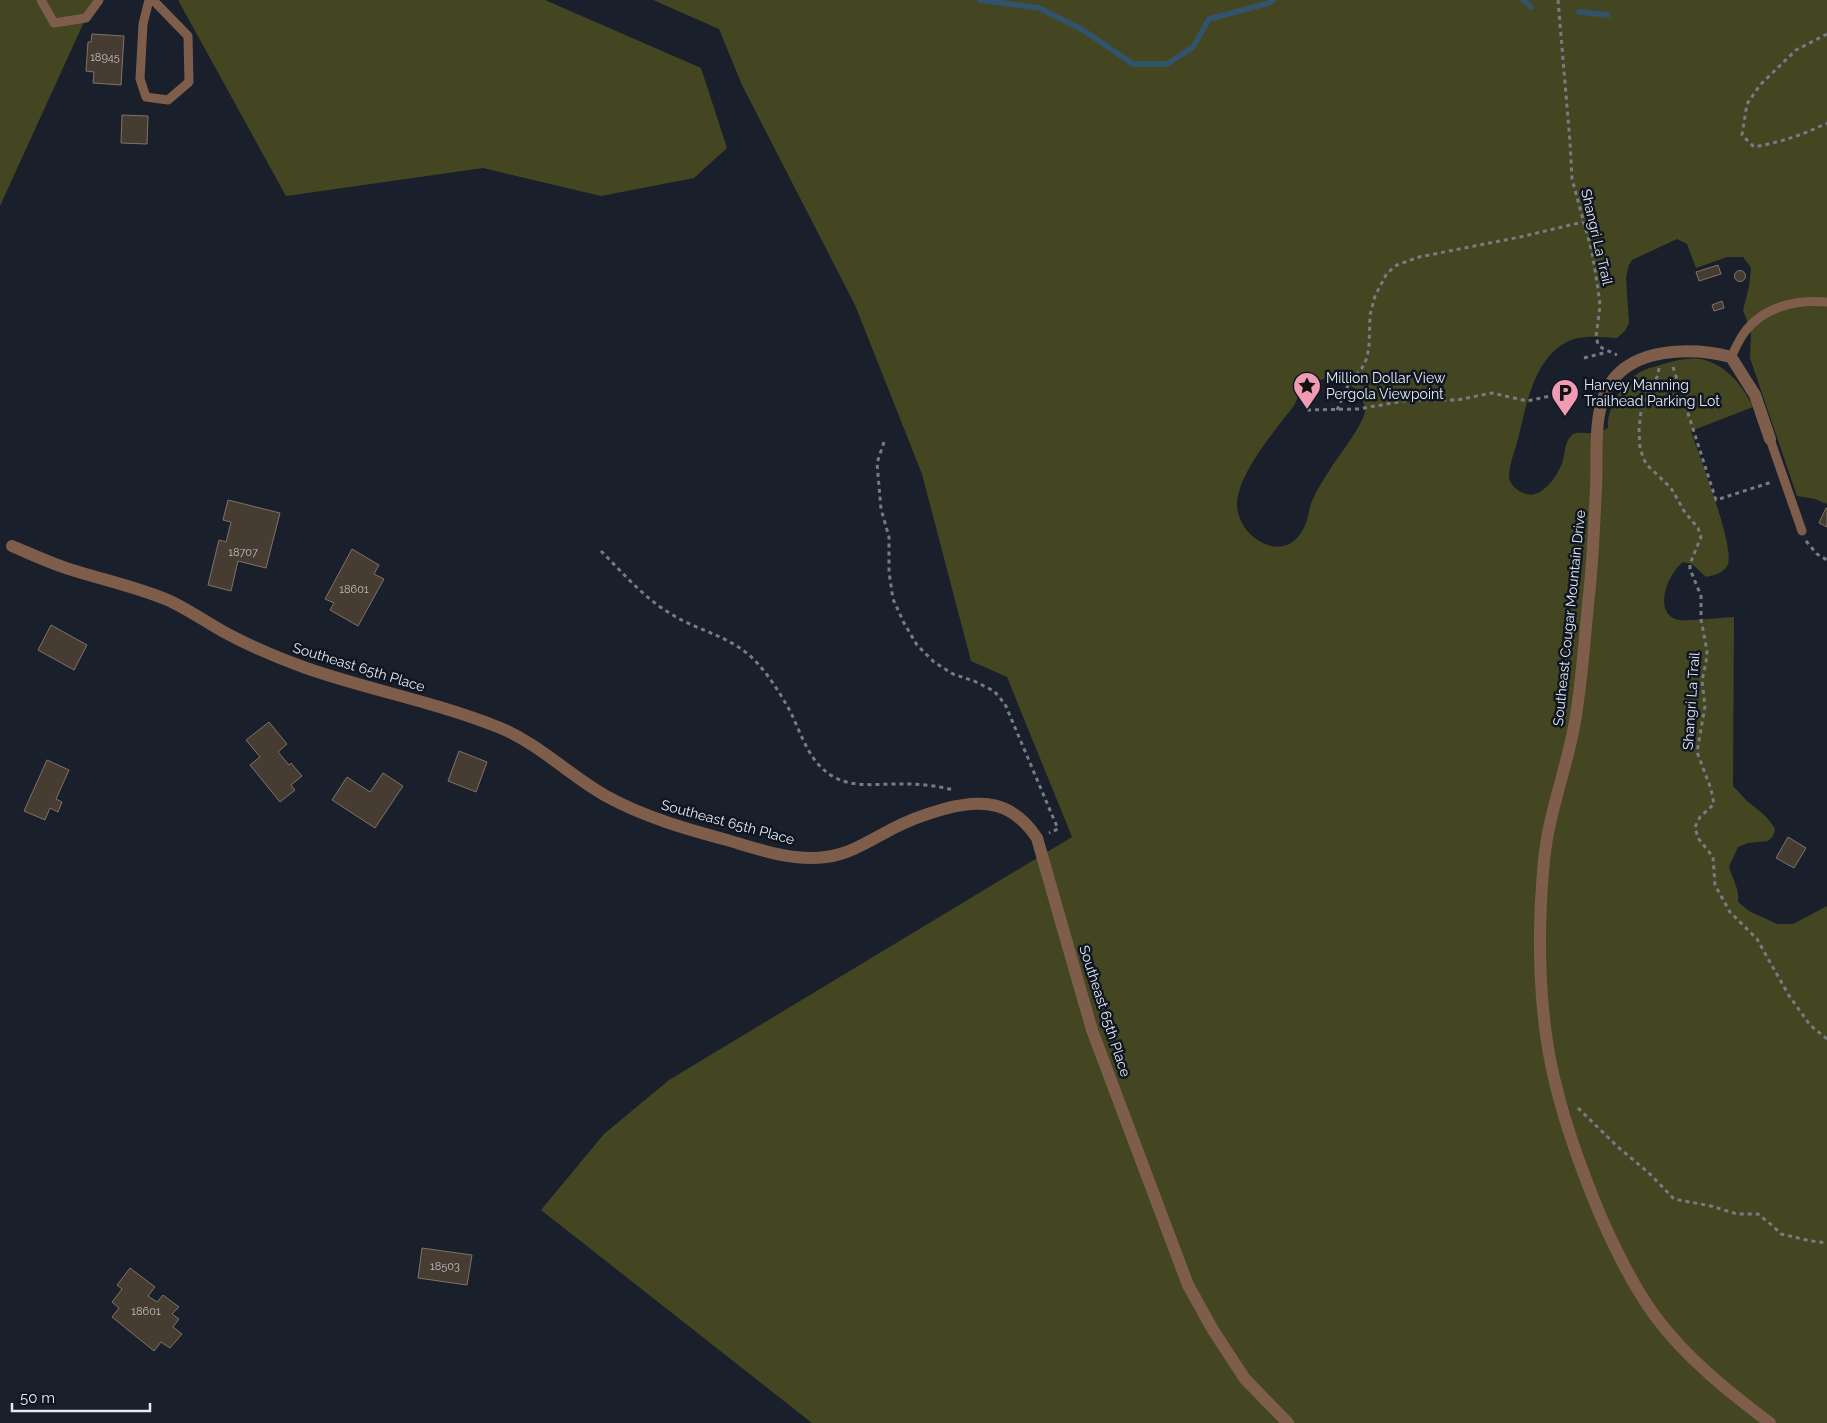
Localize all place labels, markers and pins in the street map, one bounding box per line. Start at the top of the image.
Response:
place label: Million Dollar View Pergola Viewpoint [1326,370,1446,402]
place icon: Million Dollar View Pergola Viewpoint [1292,371,1322,410]
place label: Harvey Manning Trailhead Parking Lot [1584,377,1720,409]
parking icon: Harvey Manning Trailhead Parking Lot [1550,378,1580,417]

